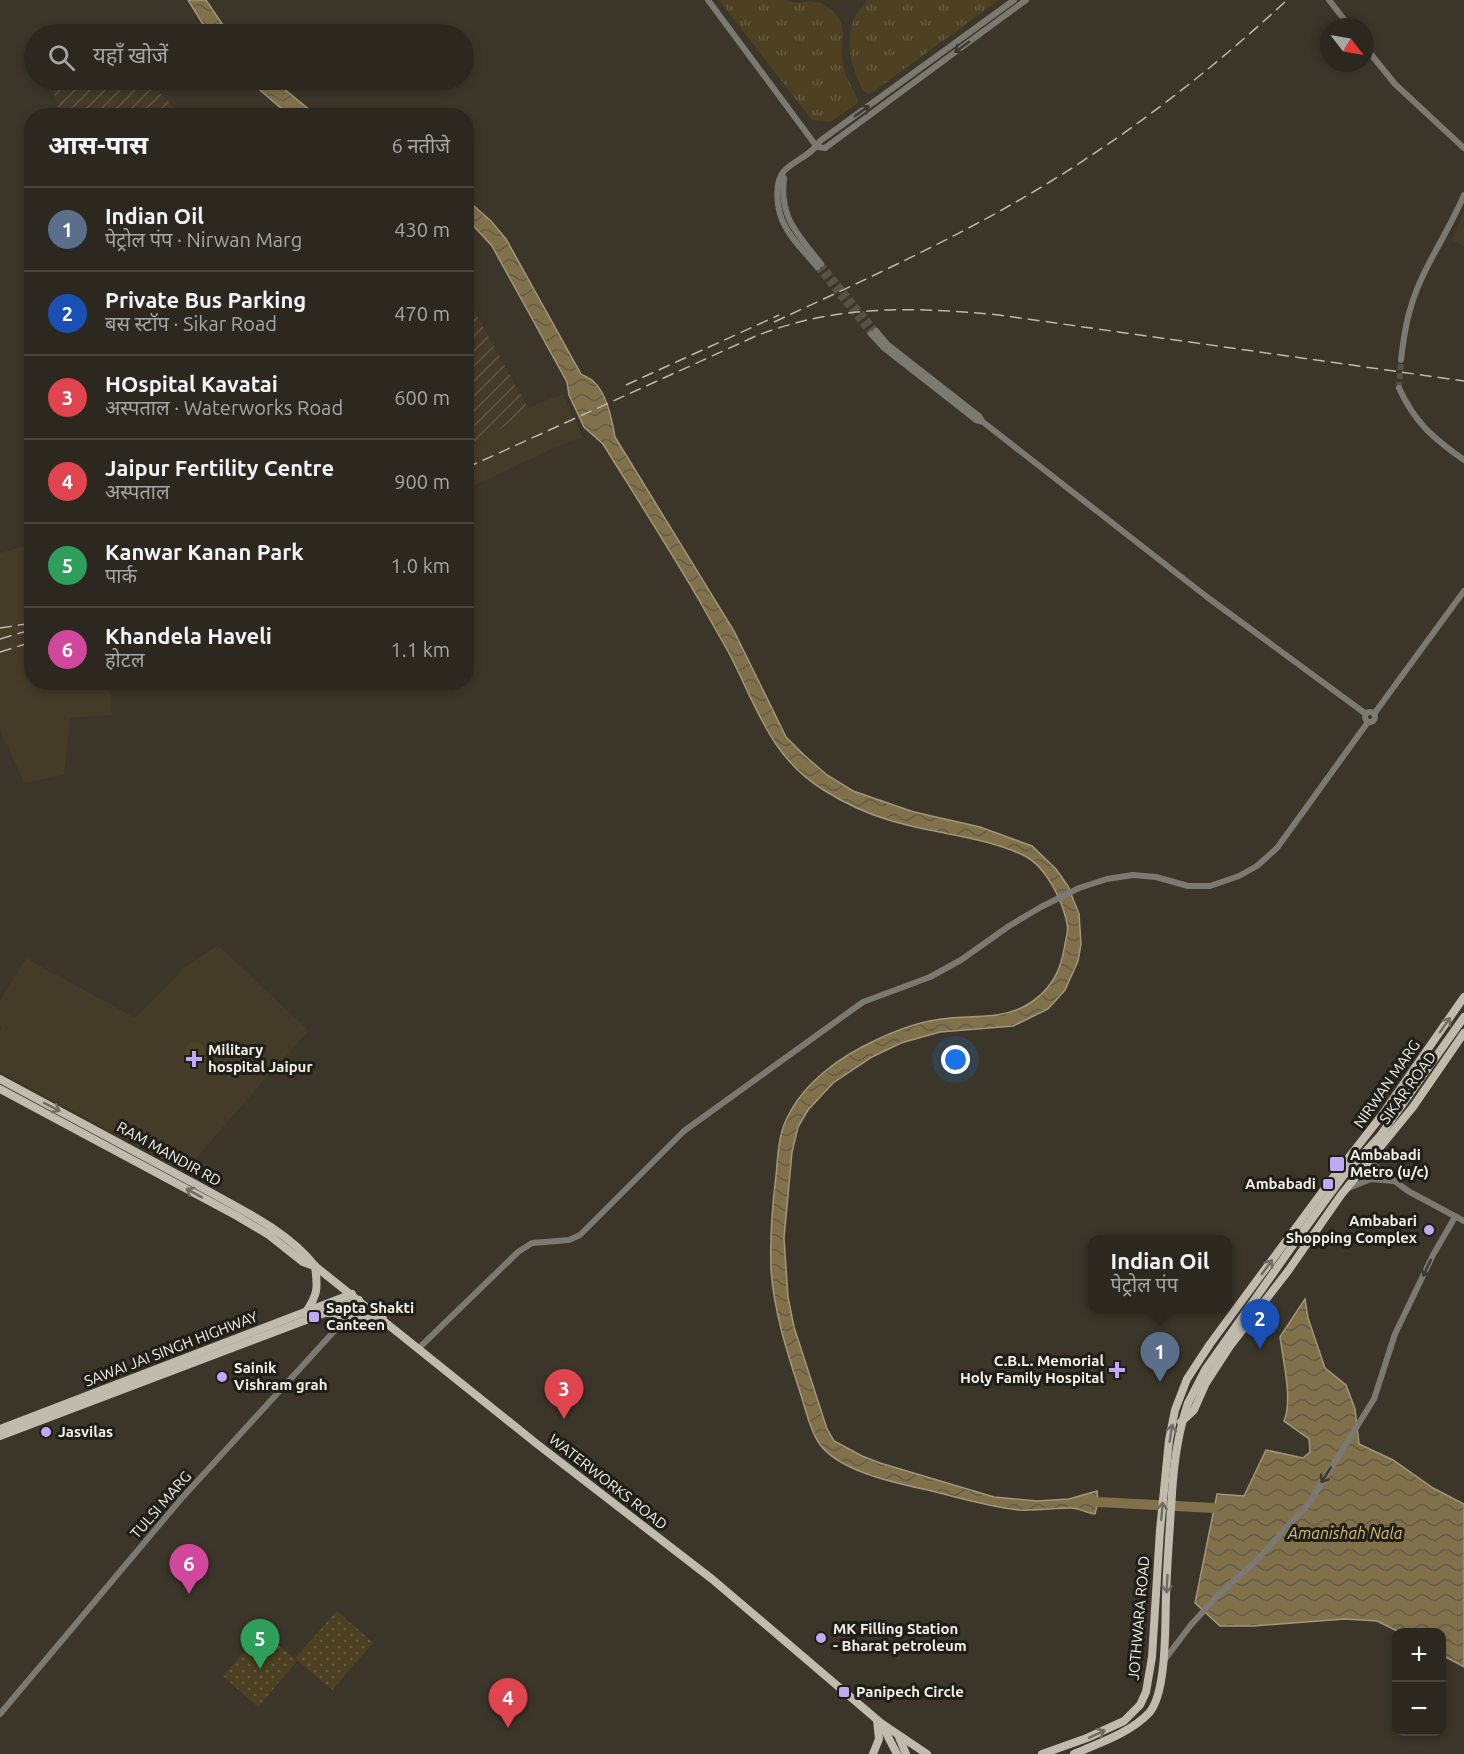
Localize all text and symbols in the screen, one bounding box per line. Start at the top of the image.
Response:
north arrow [1320,18,1374,72]
search box [24,24,474,90]
icon: search [45,41,78,74]
one-way arrow [955,41,971,53]
text: यहाँ खोजें [93,42,168,67]
one-way arrow [854,105,870,117]
text: आस-पास [48,130,148,159]
text: 6 नतीजे [392,134,450,157]
text: Indian Oil [105,203,204,228]
text: 1 [62,218,73,241]
text: 430 m [394,218,450,241]
text: पेट्रोल पंप · Nirwan Marg [105,228,302,251]
text: Private Bus Parking [105,287,306,312]
text: 2 [62,302,73,325]
text: 470 m [394,302,450,325]
text: बस स्टॉप · Sikar Road [105,312,277,335]
text: HOspital Kavatai [105,371,278,396]
text: 3 [62,386,73,409]
text: 600 m [394,386,450,409]
text: अस्पताल · Waterworks Road [105,396,343,419]
text: Jaipur Fertility Centre [105,455,334,480]
text: 4 [62,470,73,493]
text: 900 m [394,470,450,493]
text: अस्पताल [105,480,170,503]
text: Kanwar Kanan Park [105,539,304,564]
text: 5 [62,554,73,577]
text: 1.0 km [391,554,450,577]
text: पार्क [105,564,137,587]
text: Khandela Haveli [105,623,272,648]
text: 6 [62,638,73,661]
text: 1.1 km [391,638,450,661]
text: होटल [105,648,144,671]
one-way arrow [1439,1018,1451,1034]
street label: NIRWAN MARG [1350,1036,1423,1131]
place label: Military hospital Jaipur [208,1041,313,1075]
your location [941,1045,970,1074]
street label: SIKAR ROAD [1376,1048,1439,1127]
marker: Military hospital Jaipur [185,1050,203,1068]
one-way arrow [42,1102,60,1113]
street label: RAM MANDIR RD [114,1118,224,1189]
place label: Ambabadi Metro (u/c) [1350,1146,1429,1180]
marker: Ambabadi Metro (u/c) [1328,1155,1346,1173]
place label: Ambabadi [1245,1175,1316,1192]
marker: Ambabadi [1321,1177,1335,1191]
one-way arrow [186,1187,203,1199]
place label: Ambabari Shopping Complex [1286,1212,1417,1246]
marker: Ambabari Shopping Complex [1422,1223,1436,1237]
popup [1088,1235,1232,1313]
text: Indian Oil [1111,1248,1209,1273]
one-way arrow [1420,1258,1432,1276]
one-way arrow [1261,1259,1273,1275]
text: पेट्रोल पंप [1111,1273,1178,1296]
place label: Sapta Shakti Canteen [326,1299,414,1333]
pin: 2 [1240,1300,1280,1349]
street label: SAWAI JAI SINGH HIGHWAY [82,1307,260,1390]
marker: Sapta Shakti Canteen [307,1310,321,1324]
pin: 1 [1140,1332,1180,1382]
place label: C.B.L. Memorial Holy Family Hospital [960,1352,1104,1386]
place label: Sainik Vishram grah [234,1359,328,1393]
marker: C.B.L. Memorial Holy Family Hospital [1108,1361,1126,1379]
marker: Sainik Vishram grah [215,1370,229,1384]
pin: 3 [544,1370,584,1419]
place label: Jasvilas [58,1423,113,1440]
one-way arrow [1165,1424,1176,1444]
marker: Jasvilas [39,1425,53,1439]
street label: WATERWORKS ROAD [546,1430,671,1533]
one-way arrow [1320,1466,1332,1483]
street label: TULSI MARG [127,1468,194,1542]
one-way arrow [1157,1501,1168,1521]
water label: Amanishah Nala [1287,1524,1403,1542]
pin: 6 [170,1544,208,1594]
street label: JOTHWARA ROAD [1125,1555,1152,1681]
one-way arrow [1161,1573,1172,1593]
pin: 5 [240,1620,280,1669]
place label: MK Filling Station - Bharat petroleum [833,1620,967,1654]
map controls [1392,1628,1446,1736]
button: + [1392,1628,1446,1682]
marker: MK Filling Station - Bharat petroleum [814,1631,828,1645]
pin: 4 [488,1678,528,1728]
button: − [1392,1682,1446,1736]
place label: Panipech Circle [856,1683,964,1700]
marker: Panipech Circle [837,1685,851,1699]
one-way arrow [1088,1727,1106,1739]

